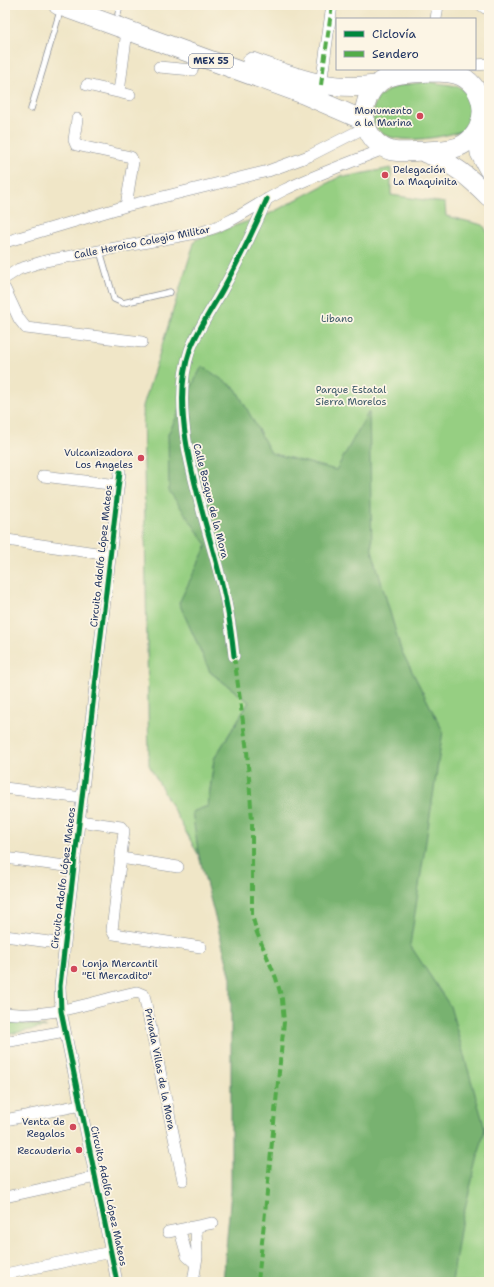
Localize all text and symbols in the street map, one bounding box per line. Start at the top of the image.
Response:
legend [336,18,476,70]
text: Ciclovía [372,26,416,42]
text: Sendero [372,46,419,62]
road number: MEX 55 [189,54,233,68]
place label: Monumento a la Marina [354,104,413,129]
marker: Monumento a la Marina [415,111,425,121]
place label: Delegación La Maquinita [393,163,458,188]
marker: Delegación La Maquinita [380,170,390,180]
street label: Calle Heroico Colegio Militar [73,222,211,262]
park label: Libano [321,312,353,325]
park label: Parque Estatal Sierra Morelos [316,383,386,408]
street label: Calle Bosque de la Mora [190,442,232,561]
place label: Vulcanizadora Los Angeles [64,446,134,471]
marker: Vulcanizadora Los Angeles [136,453,146,463]
street label: Circuito Adolfo López Mateos [87,484,115,628]
street label: Circuito Adolfo López Mateos [48,806,78,950]
place label: Lonja Mercantil "El Mercadito" [82,957,158,982]
marker: Lonja Mercantil "El Mercadito" [69,964,79,974]
street label: Privada Villas de la Mora [142,1007,178,1132]
place label: Venta de Regalos [22,1115,65,1140]
marker: Venta de Regalos [68,1122,78,1132]
street label: Circuito Adolfo López Mateos [88,1125,130,1267]
place label: Recauderia [17,1144,72,1157]
marker: Recauderia [74,1145,84,1155]

